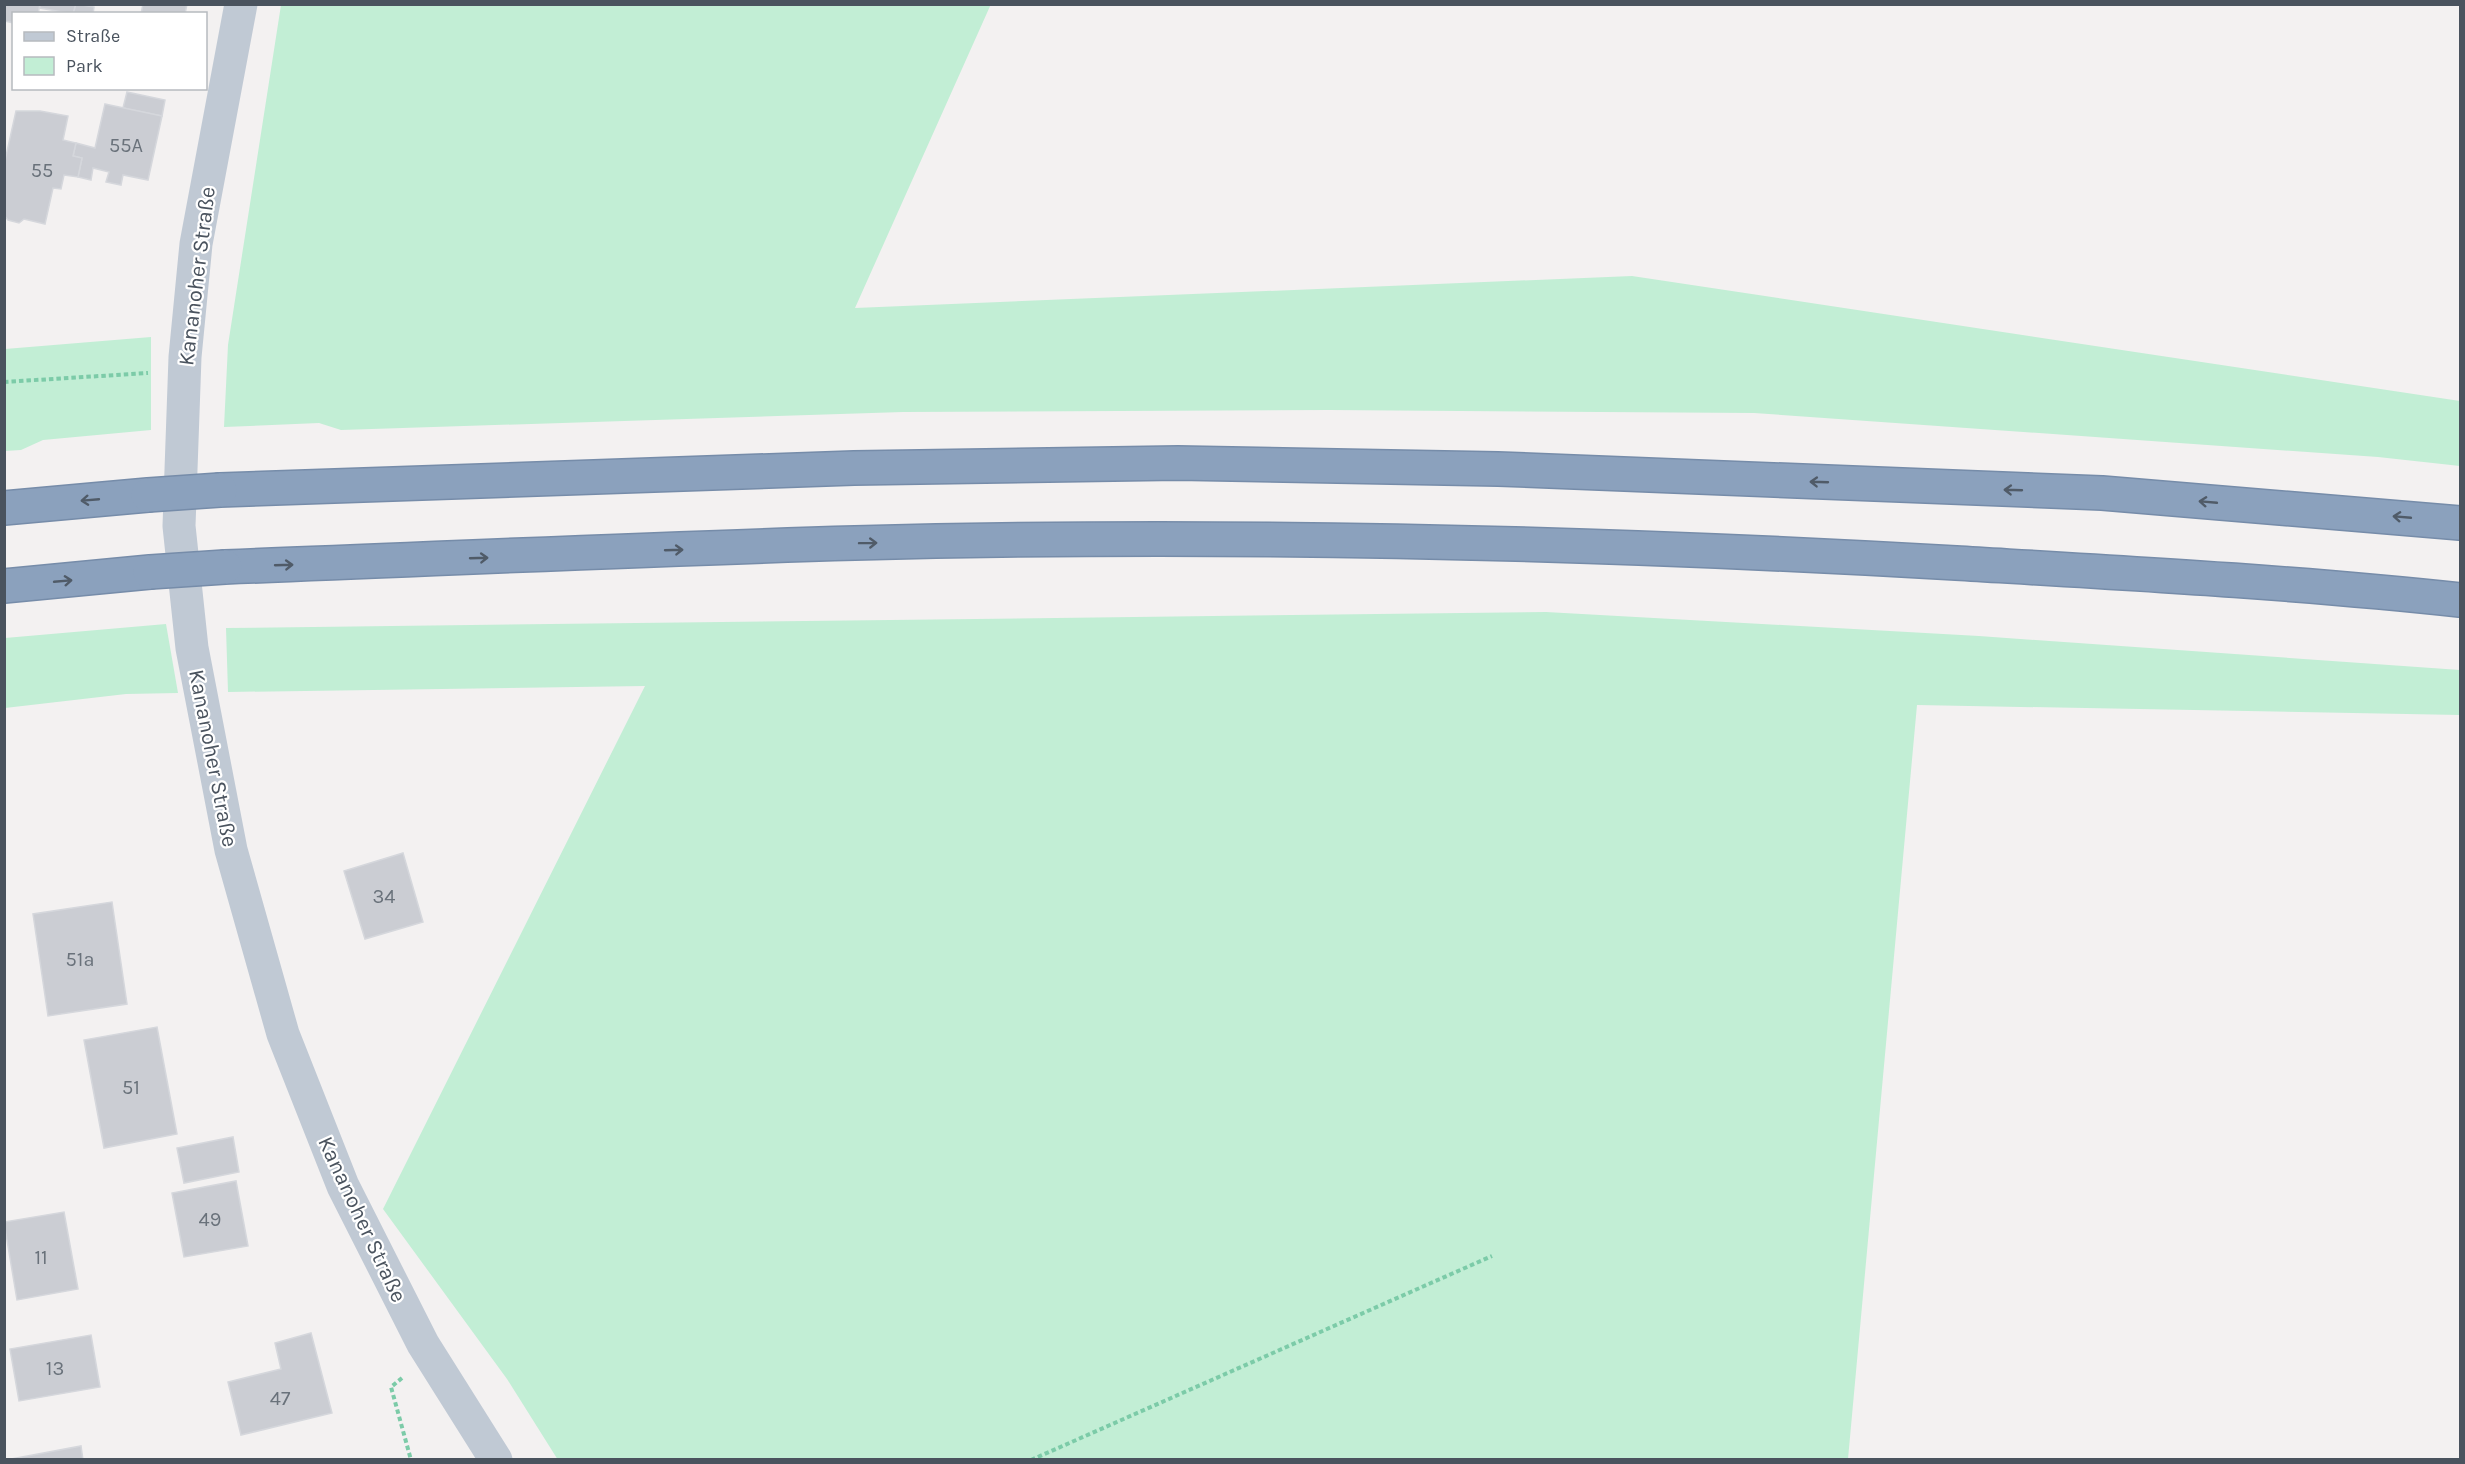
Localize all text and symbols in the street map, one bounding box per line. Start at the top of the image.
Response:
legend [12,12,207,90]
text: Straße [66,25,120,47]
text: Park [66,55,103,77]
house number: 55A [109,134,143,157]
house number: 55 [31,159,53,182]
street label: Kananoher Straße [173,185,221,367]
one-way arrow [1809,476,1829,487]
one-way arrow [2004,484,2024,495]
one-way arrow [80,495,100,506]
one-way arrow [2198,496,2218,507]
one-way arrow [2393,511,2413,522]
one-way arrow [858,537,878,549]
one-way arrow [663,545,683,556]
one-way arrow [468,552,488,563]
one-way arrow [273,560,293,571]
one-way arrow [52,575,72,586]
street label: Kananoher Straße [183,667,243,849]
house number: 34 [373,885,395,908]
house number: 51a [66,948,94,971]
house number: 51 [122,1076,140,1099]
street label: Kananoher Straße [312,1132,412,1307]
house number: 49 [199,1208,221,1231]
house number: 11 [34,1246,48,1269]
house number: 13 [46,1357,64,1380]
house number: 47 [270,1387,291,1410]

